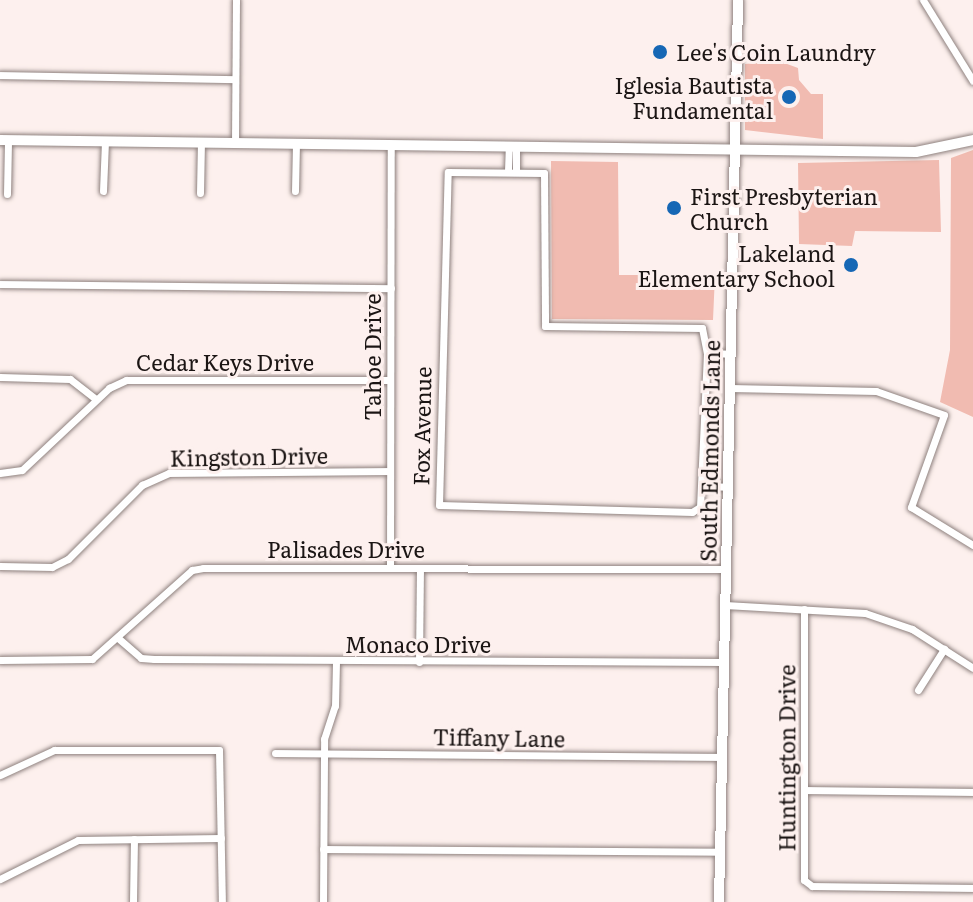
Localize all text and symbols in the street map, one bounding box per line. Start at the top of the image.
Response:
place label: Lee's Coin Laundry [676,39,876,65]
marker: Lee's Coin Laundry [651,43,669,61]
place label: Iglesia Bautista Fundamental [615,71,773,122]
marker: Iglesia Bautista Fundamental [780,88,798,106]
place label: First Presbyterian Church [690,182,878,234]
marker: First Presbyterian Church [665,199,683,217]
place label: Lakeland Elementary School [637,239,835,290]
marker: Lakeland Elementary School [842,256,860,274]
street label: Tahoe Drive [359,293,385,421]
street label: South Edmonds Lane [694,340,724,562]
street label: Cedar Keys Drive [136,349,314,375]
street label: Fox Avenue [407,366,435,486]
street label: Kingston Drive [170,441,328,471]
street label: Palisades Drive [267,536,425,562]
street label: Monaco Drive [345,631,491,657]
street label: Huntington Drive [773,664,799,852]
street label: Tiffany Lane [433,723,565,751]

